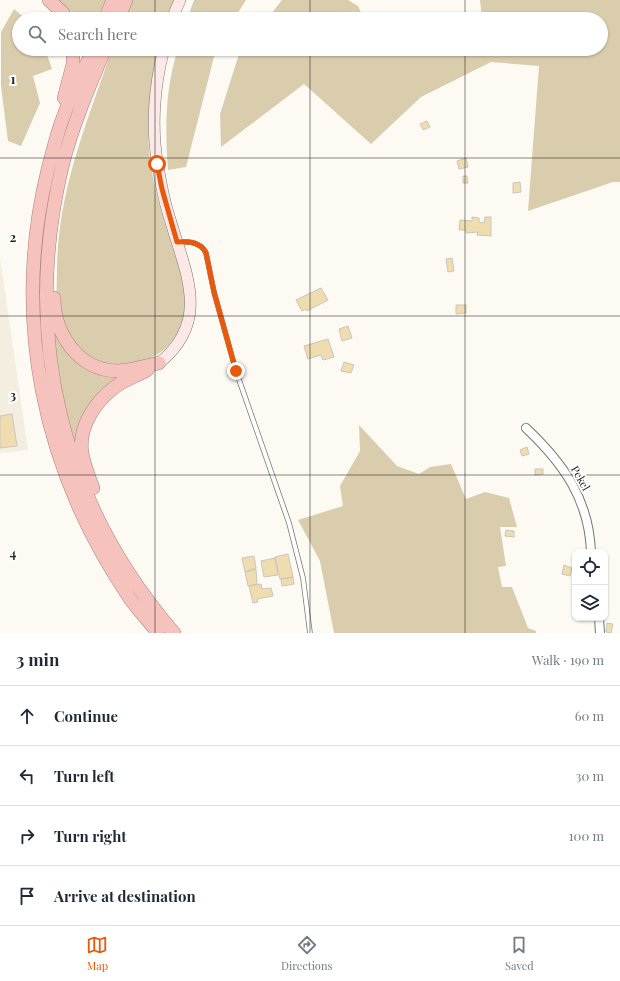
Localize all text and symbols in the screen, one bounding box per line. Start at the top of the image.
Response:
search box [12,12,608,56]
icon: search [26,23,48,45]
text: Search here [58,24,137,44]
text: 1 [11,70,16,87]
route start [148,155,166,173]
text: 2 [10,228,17,245]
route end [227,362,245,380]
text: 3 [10,386,16,403]
street label: Pekel [568,463,594,493]
text: 4 [10,544,17,561]
map controls [572,549,608,621]
button: locate [572,549,608,585]
button: layers [572,585,608,621]
text: 3 min [16,648,59,670]
text: Walk · 190 m [532,651,604,668]
icon: ahead [16,705,38,727]
text: Continue [54,706,118,726]
text: 60 m [575,707,604,724]
icon: left [16,765,38,787]
text: Turn left [54,766,115,786]
text: 30 m [576,767,604,784]
icon: right [16,825,38,847]
text: Turn right [54,826,127,846]
text: 100 m [569,827,604,844]
icon: arrive [16,885,38,907]
text: Arrive at destination [54,886,196,906]
tab: Map [86,934,108,973]
tab: Directions [281,934,332,973]
tab: Saved [505,934,534,973]

